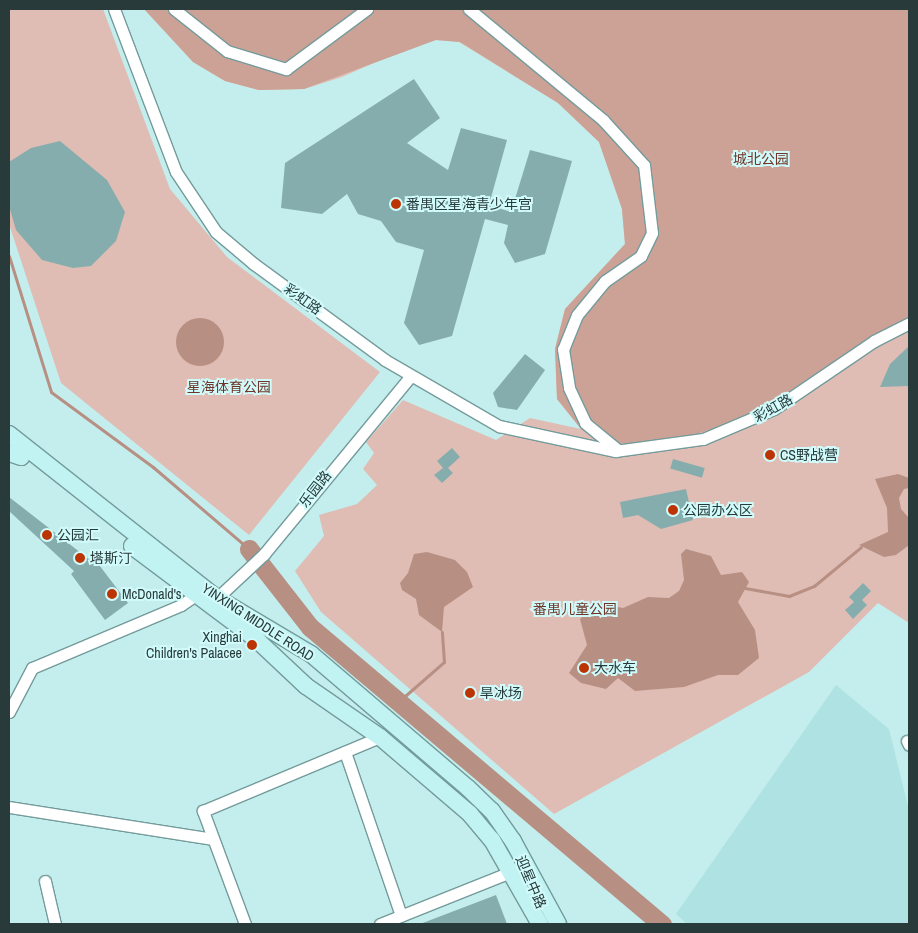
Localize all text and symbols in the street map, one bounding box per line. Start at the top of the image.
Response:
park label: 城北公园 [733,151,789,167]
place label: 番禺区星海青少年宫 [406,196,532,212]
marker: 番禺区星海青少年宫 [390,198,402,210]
street label: 彩虹路 [281,280,325,318]
park label: 星海体育公园 [187,379,271,395]
street label: 彩虹路 [751,390,795,426]
place label: CS野战营 [780,447,838,463]
marker: CS野战营 [764,449,776,461]
street label: 乐园路 [295,467,335,511]
place label: 公园办公区 [683,502,753,518]
marker: 公园办公区 [667,504,679,516]
place label: 公园汇 [57,527,99,543]
marker: 公园汇 [41,529,53,541]
place label: 塔斯汀 [90,550,132,566]
marker: 塔斯汀 [74,552,86,564]
street label: YINXING MIDDLE ROAD [199,580,317,664]
place label: McDonald's [122,586,182,602]
marker: McDonald's [106,588,118,600]
park label: 番禺儿童公园 [533,601,617,617]
place label: Xinghai Children's Palacee [146,629,242,662]
marker: Xinghai Children's Palacee [246,639,258,651]
place label: 大水车 [594,660,636,676]
marker: 大水车 [578,662,590,674]
place label: 旱冰场 [480,685,522,701]
marker: 旱冰场 [464,687,476,699]
street label: 迎星中路 [512,853,550,911]

